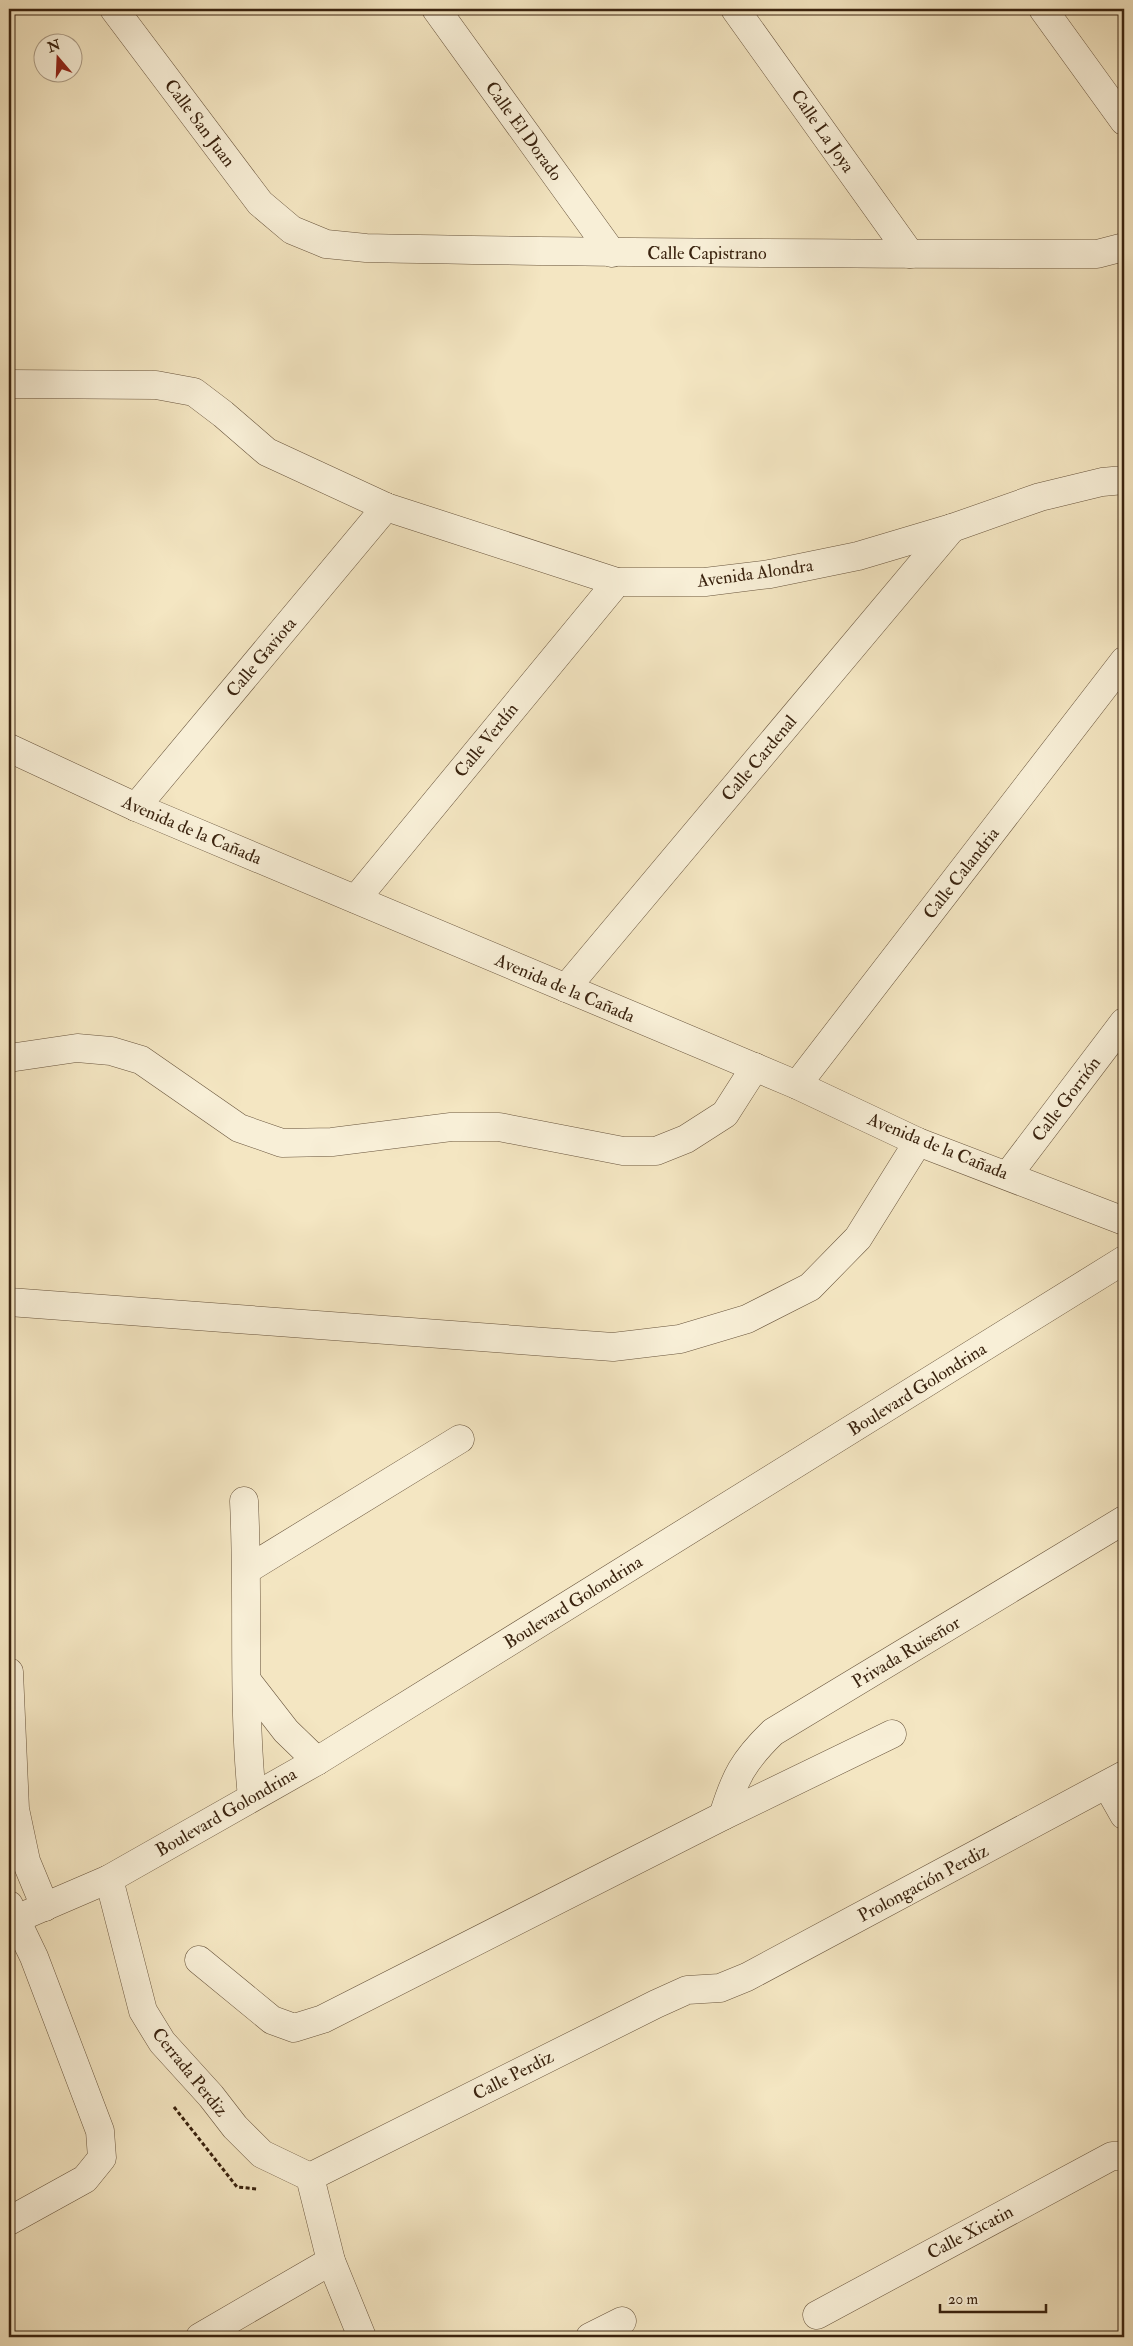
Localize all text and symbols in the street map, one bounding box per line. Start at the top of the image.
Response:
north arrow [32,32,82,82]
text: N [44,36,63,57]
street label: Calle San Juan [159,75,240,172]
street label: Calle El Dorado [480,77,568,186]
street label: Calle La Joya [786,85,860,178]
street label: Calle Capistrano [647,242,767,265]
street label: Avenida Alondra [695,554,815,593]
street label: Calle Gaviota [221,612,302,702]
street label: Calle Verdín [449,698,523,782]
street label: Calle Cardenal [717,710,802,806]
street label: Avenida de la Cañada [118,790,266,871]
street label: Calle Calandria [918,822,1005,924]
street label: Avenida de la Cañada [491,948,639,1029]
street label: Calle Gorrión [1027,1052,1106,1146]
street label: Avenida de la Cañada [863,1107,1012,1185]
street label: Boulevard Golondrina [844,1337,991,1441]
street label: Boulevard Golondrina [500,1550,647,1654]
street label: Privada Ruiseñor [848,1611,965,1694]
street label: Boulevard Golondrina [152,1762,302,1862]
street label: Prolongación Perdiz [854,1839,993,1928]
street label: Cerrada Perdiz [147,2023,233,2122]
street label: Calle Perdiz [469,2045,558,2106]
street label: Calle Xicatin [923,2200,1017,2265]
scale bar [940,2281,1047,2313]
text: 20 m [948,2290,978,2309]

